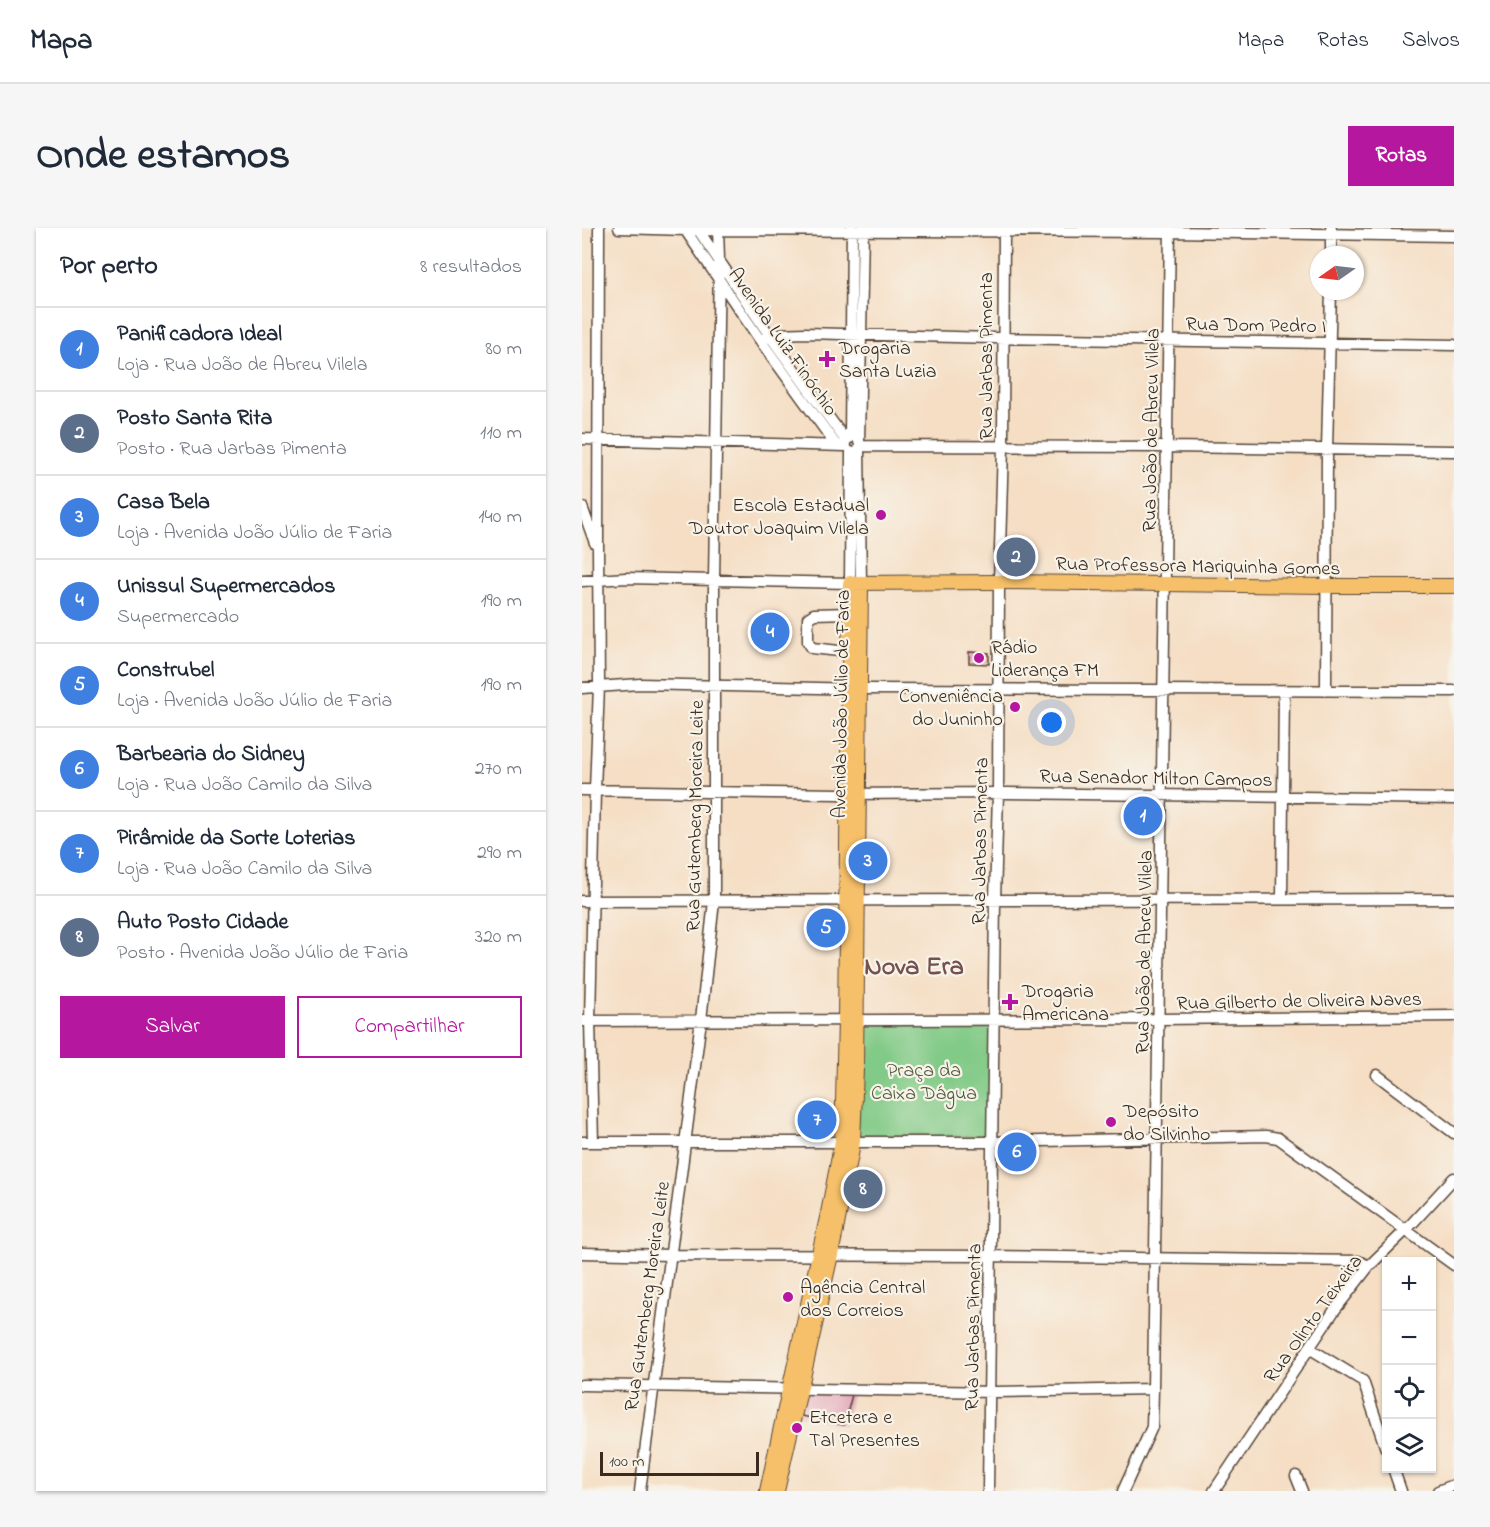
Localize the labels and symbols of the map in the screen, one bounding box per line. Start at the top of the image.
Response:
north arrow [1310,246,1364,300]
street label: Avenida Luiz Finóchio [720,262,844,422]
street label: Rua Jarbas Pimenta [973,272,1002,440]
street label: Rua Dom Pedro I [1185,311,1327,342]
street label: Rua João de Abreu Vilela [1136,328,1169,532]
place label: Drogaria Santa Luzia [838,335,937,387]
marker: Drogaria Santa Luzia [820,352,834,366]
place label: Escola Estadual Doutor Joaquim Vilela [688,492,869,544]
marker: Escola Estadual Doutor Joaquim Vilela [874,508,888,522]
pin: 2 [996,534,1036,580]
street label: Rua Professora Mariquinha Gomes [1055,551,1341,584]
street label: Avenida João Júlio de Faria [826,589,859,819]
pin: 4 [750,610,789,654]
place label: Rádio Liderança FM [991,634,1099,686]
marker: Rádio Liderança FM [972,651,986,665]
place label: Conveniência do Juninho [899,683,1003,735]
street label: Rua Gutemberg Moreira Leite [680,700,714,932]
marker: Conveniência do Juninho [1008,700,1022,714]
your location [1037,708,1066,737]
street label: Rua Jarbas Pimenta [966,757,997,925]
street label: Rua Senador Milton Campos [1039,763,1273,796]
pin: 1 [1124,794,1162,838]
pin: 3 [848,838,888,884]
street label: Rua João de Abreu Vilela [1129,850,1162,1054]
pin: 5 [806,906,846,950]
district label: Nova Era [864,949,964,987]
place label: Drogaria Americana [1021,978,1109,1030]
street label: Rua Gilberto de Oliveira Naves [1176,986,1422,1019]
marker: Drogaria Americana [1003,995,1017,1009]
park label: Praça da Caixa Dágua [871,1057,977,1110]
pin: 7 [798,1098,836,1142]
place label: Depósito do Silvinho [1122,1098,1211,1150]
marker: Depósito do Silvinho [1104,1115,1118,1129]
pin: 6 [998,1130,1036,1174]
pin: 8 [844,1166,882,1212]
street label: Rua Gutemberg Moreira Leite [618,1179,680,1413]
street label: Rua Jarbas Pimenta [959,1243,990,1411]
street label: Rua Olinto Teixeira [1257,1249,1371,1390]
place label: Agência Central dos Correios [800,1274,925,1326]
marker: Agência Central dos Correios [781,1290,795,1304]
place label: Etcetera e Tal Presentes [809,1404,920,1456]
marker: Etcetera e Tal Presentes [790,1421,804,1435]
scale bar [600,1449,759,1476]

